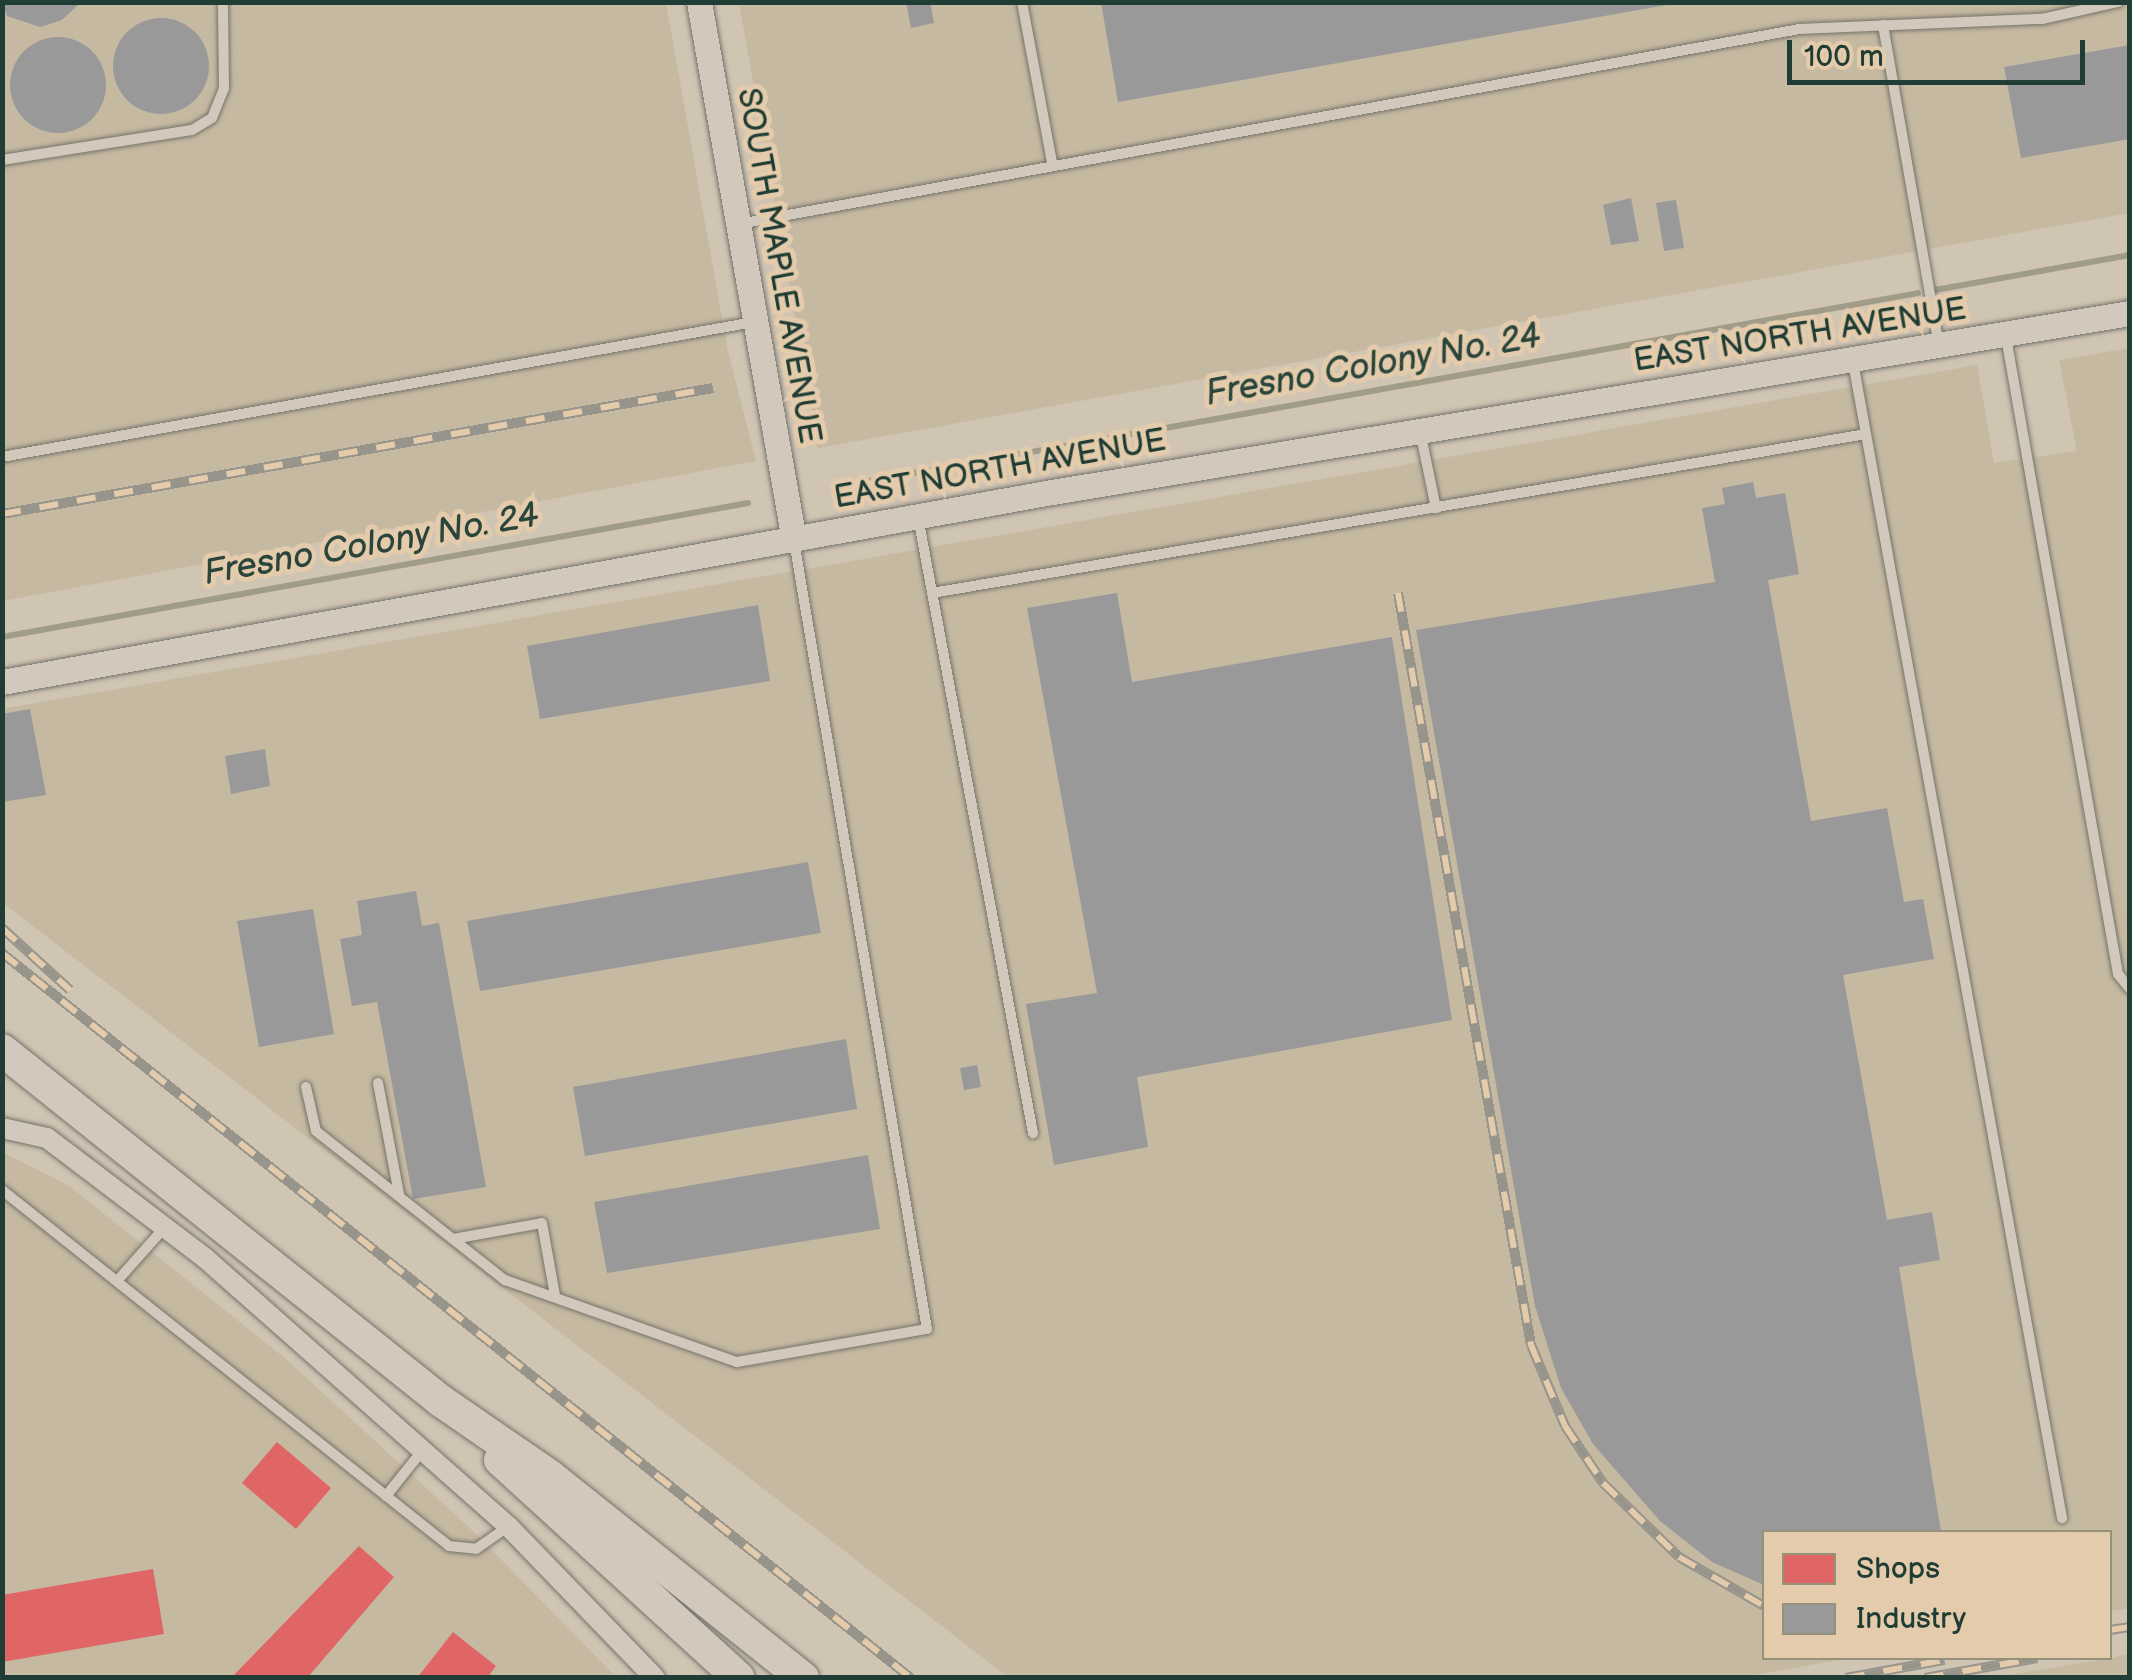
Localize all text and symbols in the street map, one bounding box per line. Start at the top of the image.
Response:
scale bar [1792,20,2090,82]
text: 100 m [1804,39,1884,75]
street label: SOUTH MAPLE AVENUE [728,85,828,447]
street label: EAST NORTH AVENUE [1631,291,1969,381]
water label: Fresno Colony No. 24 [1201,316,1545,416]
street label: EAST NORTH AVENUE [831,422,1169,518]
water label: Fresno Colony No. 24 [199,495,543,595]
legend [1762,1530,2112,1660]
text: Shops [1856,1551,1940,1587]
text: Industry [1856,1601,1966,1637]

